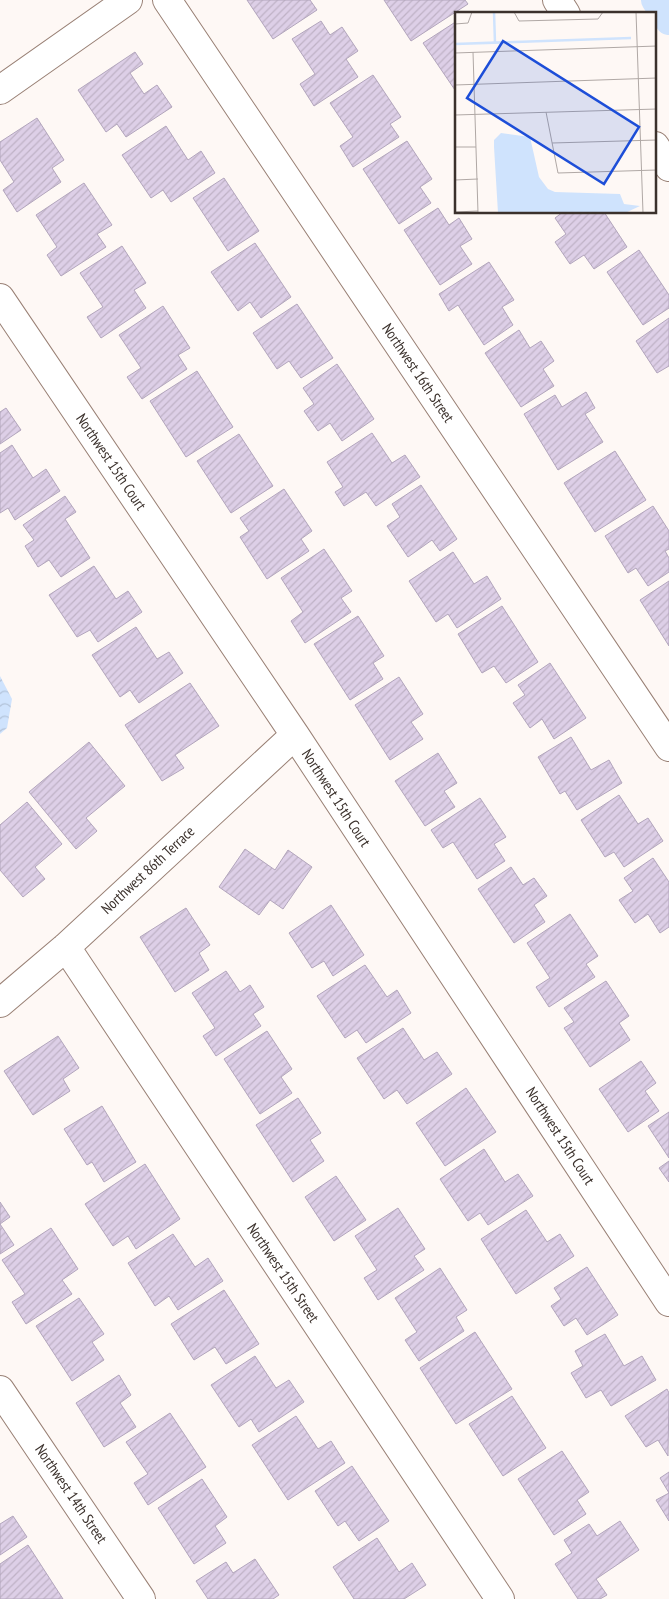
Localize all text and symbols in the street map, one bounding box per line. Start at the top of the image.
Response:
inset map [455,12,656,214]
street label: Northwest 16th Street [378,320,459,426]
street label: Northwest 15th Court [72,410,151,514]
street label: Northwest 15th Court [298,745,375,850]
street label: Northwest 86th Terrace [97,821,198,918]
street label: Northwest 15th Court [522,1083,599,1188]
street label: Northwest 15th Street [243,1220,324,1326]
street label: Northwest 14th Street [31,1441,112,1547]

